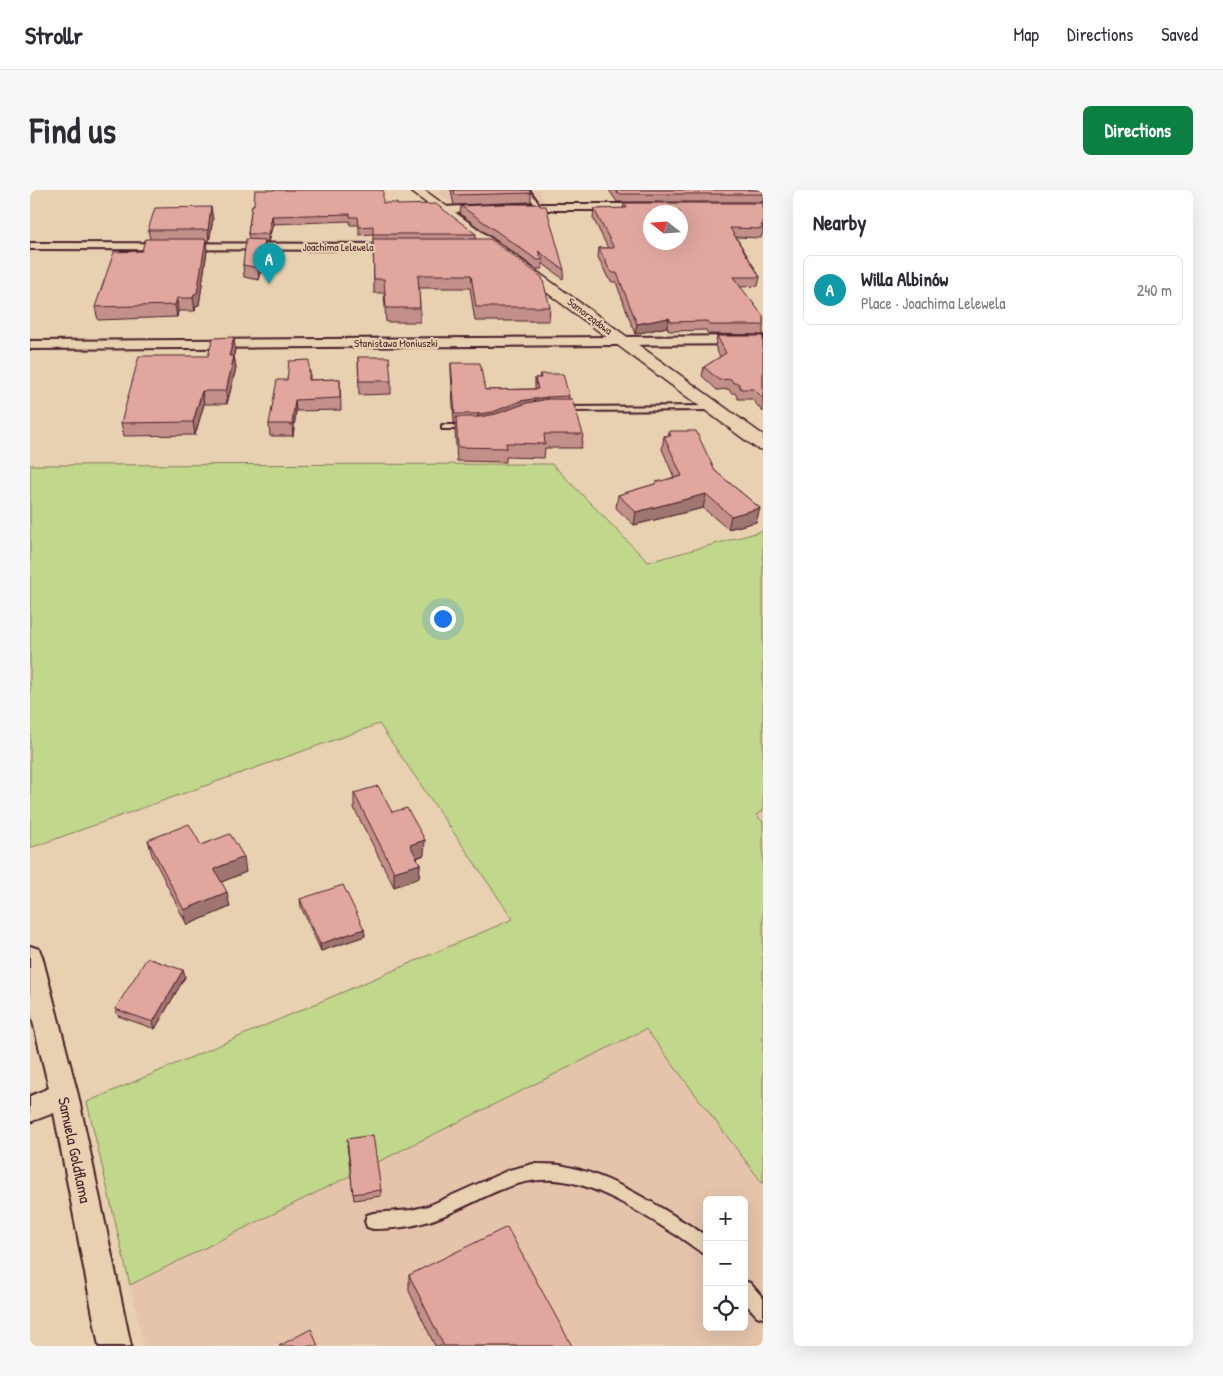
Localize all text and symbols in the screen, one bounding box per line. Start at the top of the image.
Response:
text: Strollr [25,19,83,51]
text: Map [1014,22,1039,47]
text: Directions [1067,22,1133,47]
text: Saved [1161,22,1198,47]
button: Directions [1083,106,1193,155]
text: Find us [30,107,116,154]
north arrow [643,205,688,250]
text: Nearby [813,208,866,237]
street label: Joachima Lelewela [303,240,374,254]
pin: A [253,243,285,284]
text: Willa Albinów [861,266,948,292]
text: A [826,279,834,301]
text: 240 m [1137,279,1172,301]
text: Place · Joachima Lelewela [861,292,1006,314]
street label: Samorządowa [565,295,616,338]
street label: Stanisława Moniuszki [354,336,438,350]
your location [430,606,456,632]
street label: Samuela Goldflama [53,1095,97,1205]
map controls [703,1196,748,1331]
button: + [703,1196,748,1241]
button: − [703,1241,748,1286]
button: locate [703,1286,748,1331]

